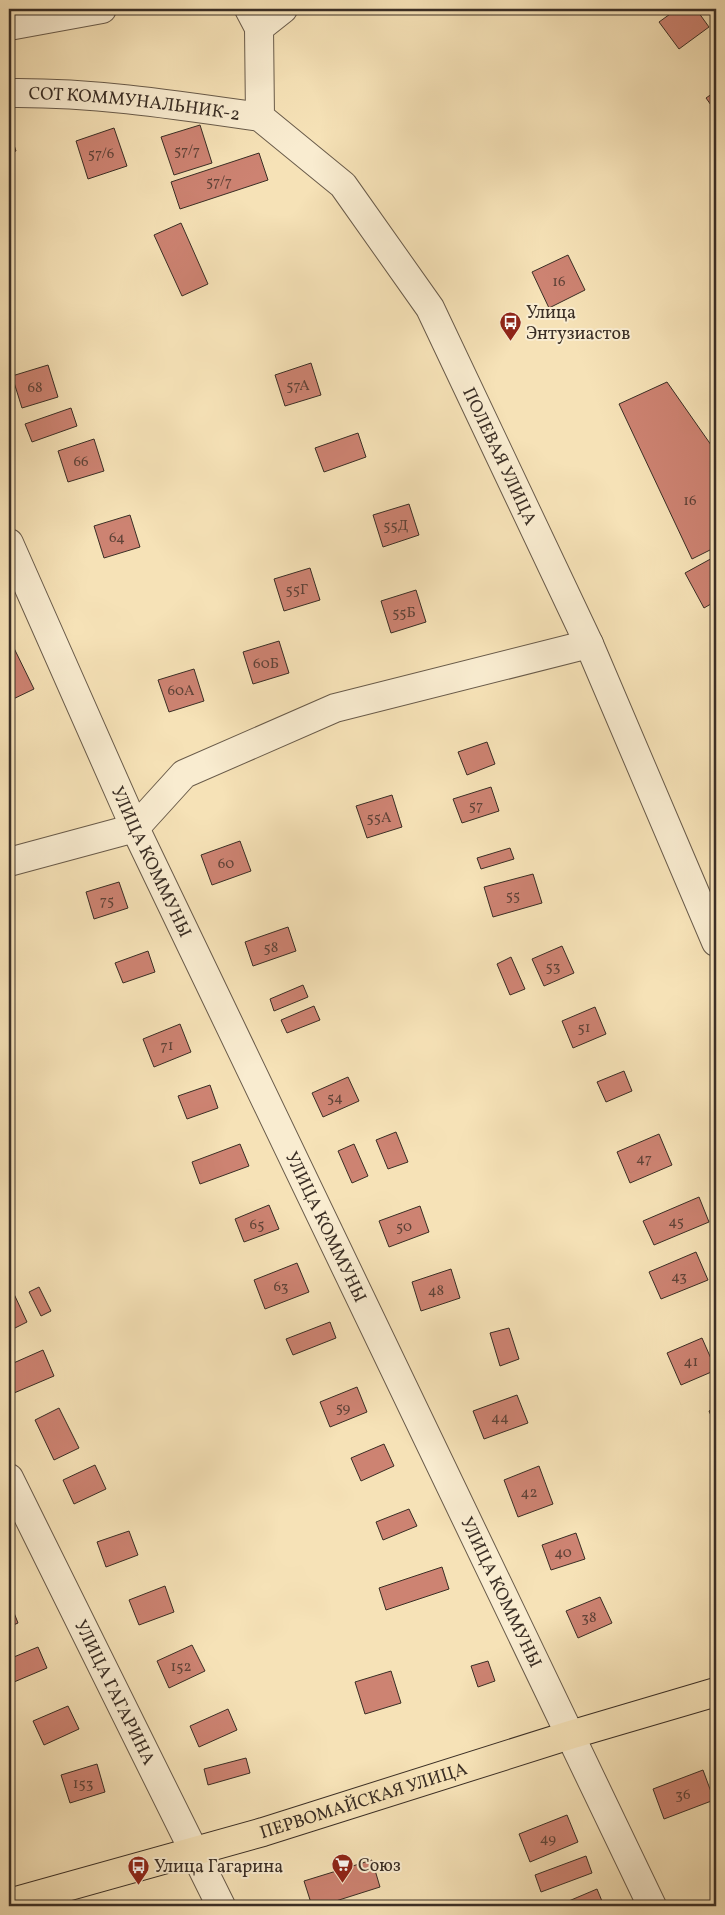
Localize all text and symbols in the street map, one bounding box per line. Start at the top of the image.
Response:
street label: СОТ КОММУНАЛЬНИК-2 [28,82,242,128]
house number: 57/7 [174,141,200,162]
house number: 57/6 [88,144,114,165]
house number: 57/7 [206,172,232,193]
house number: 16 [552,272,566,293]
place label: Улица Энтузиастов [526,301,630,347]
bus stop icon: Улица Энтузиастов [498,310,522,341]
house number: 57А [286,376,310,397]
house number: 68 [27,378,43,399]
street label: ПОЛЕВАЯ УЛИЦА [455,383,542,530]
house number: 66 [73,452,89,473]
house number: 16 [683,491,697,512]
house number: 55Д [383,516,409,537]
house number: 64 [109,528,125,549]
house number: 55Г [286,580,308,601]
house number: 55Б [392,603,416,624]
house number: 60Б [253,654,279,675]
house number: 60А [167,681,195,702]
street label: УЛИЦА КОММУНЫ [104,783,197,942]
house number: 57 [469,796,483,817]
house number: 55А [367,808,392,829]
house number: 60 [218,854,234,875]
house number: 55 [506,886,520,907]
house number: 75 [100,891,114,912]
house number: 58 [264,938,278,959]
house number: 53 [546,957,560,978]
house number: 51 [577,1018,591,1039]
house number: 71 [160,1036,174,1057]
house number: 54 [327,1088,343,1109]
street label: УЛИЦА КОММУНЫ [278,1148,372,1307]
house number: 47 [636,1149,652,1170]
house number: 45 [668,1212,684,1233]
house number: 65 [250,1215,264,1236]
house number: 50 [396,1217,412,1238]
house number: 43 [671,1267,687,1288]
house number: 63 [273,1277,289,1298]
house number: 48 [428,1281,444,1302]
house number: 41 [684,1352,698,1373]
house number: 59 [336,1398,351,1419]
house number: 44 [491,1408,509,1429]
house number: 42 [520,1483,538,1504]
street label: УЛИЦА КОММУНЫ [453,1513,547,1672]
house number: 40 [554,1543,572,1564]
house number: 38 [581,1608,597,1629]
street label: УЛИЦА ГАГАРИНА [67,1616,160,1770]
house number: 152 [170,1657,192,1678]
street label: ПЕРВОМАЙСКАЯ УЛИЦА [257,1757,471,1846]
house number: 153 [73,1774,93,1795]
house number: 36 [675,1785,691,1806]
house number: 49 [540,1829,556,1850]
supermarket icon: Союз [330,1853,354,1884]
bus stop icon: Улица Гагарина [126,1854,150,1885]
place label: Союз [358,1854,401,1879]
place label: Улица Гагарина [154,1855,283,1880]

